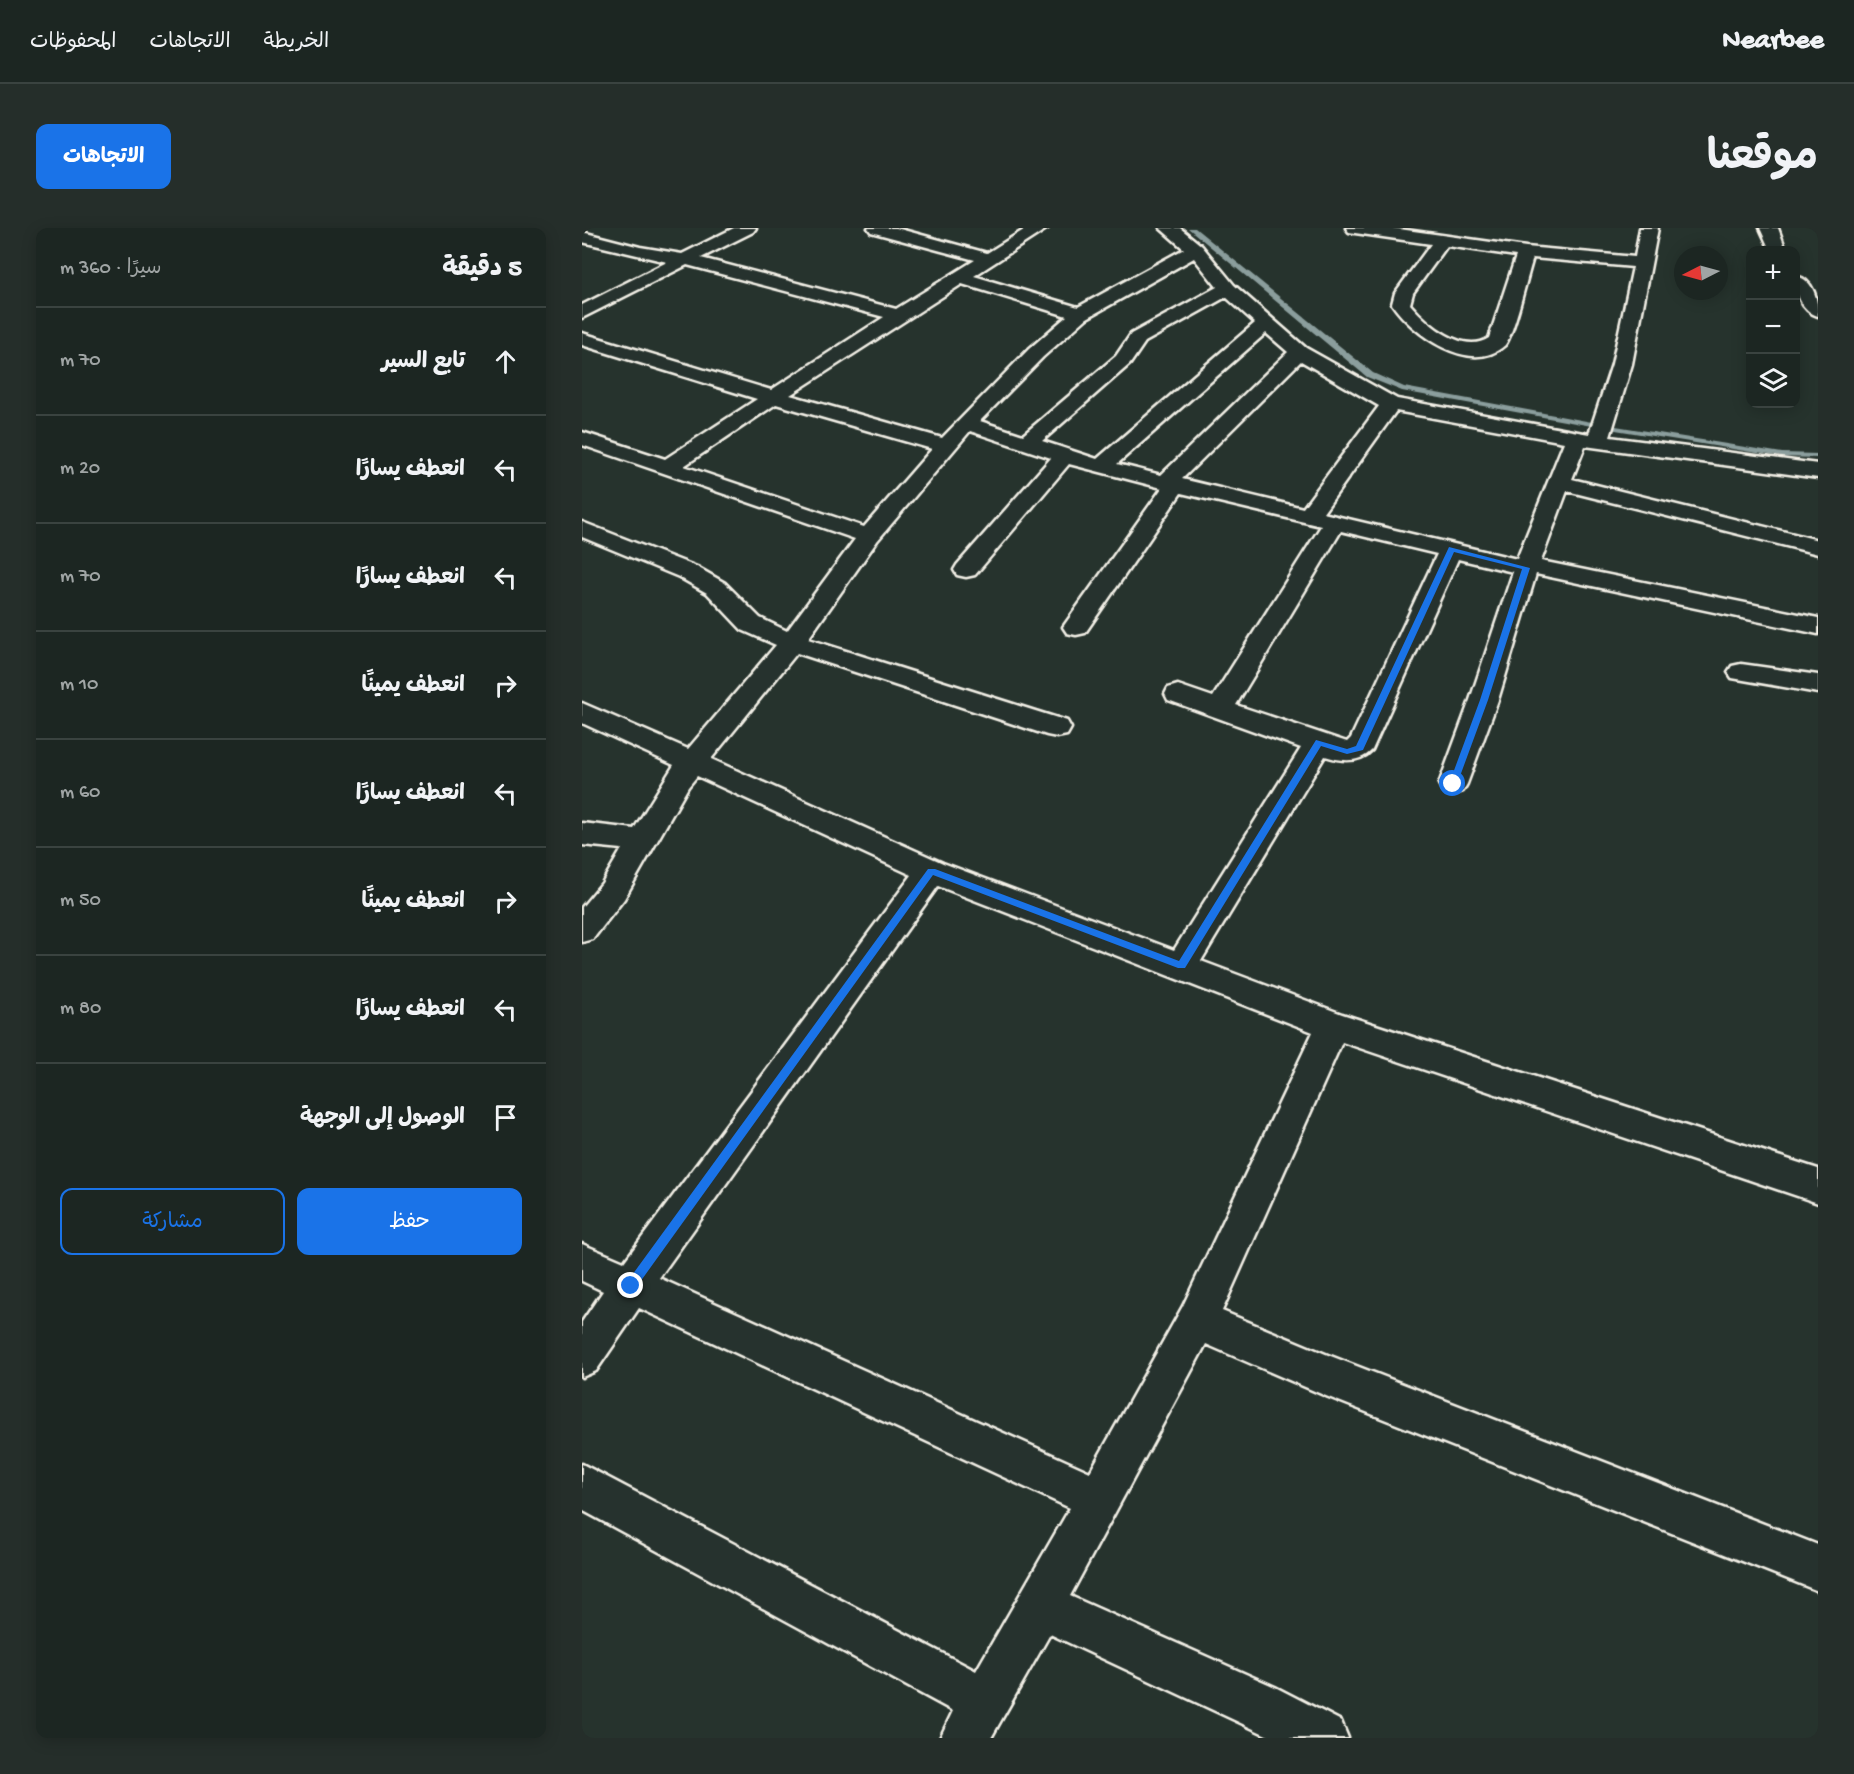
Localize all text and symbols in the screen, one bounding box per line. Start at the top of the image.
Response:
text: Nearbee [1722,25,1824,58]
text: المحفوظات [30,31,116,56]
text: الاتجاهات [149,31,231,56]
text: الخريطة [264,31,329,56]
button: الاتجاهات [36,124,171,189]
text: موقعنا [1707,136,1818,185]
north arrow [1674,246,1728,300]
map controls [1746,246,1800,408]
button: + [1746,246,1800,300]
text: 5 دقيقة [442,255,522,286]
text: سيرًا · 360 m [60,258,161,281]
button: − [1746,300,1800,354]
icon: ahead [489,345,522,378]
text: 70 m [60,350,101,373]
text: تابع السير [381,350,465,376]
button: layers [1746,354,1800,408]
icon: left [489,453,522,486]
text: 20 m [60,458,100,481]
text: انعطف يسارًا [356,458,465,484]
icon: left [489,561,522,594]
text: 70 m [60,566,101,589]
text: انعطف يسارًا [356,566,465,592]
icon: right [489,669,522,702]
text: 10 m [60,674,98,697]
text: انعطف يمينًا [362,674,465,700]
route start [1439,770,1465,796]
icon: left [489,777,522,810]
text: 60 m [60,782,100,805]
text: انعطف يسارًا [356,782,465,808]
icon: right [489,885,522,918]
text: 50 m [60,890,101,913]
text: انعطف يمينًا [362,890,465,916]
icon: left [489,993,522,1026]
text: 80 m [60,998,101,1021]
text: انعطف يسارًا [356,998,465,1024]
icon: arrive [489,1101,522,1134]
text: الوصول إلى الوجهة [300,1106,465,1132]
button: مشاركة [60,1188,285,1255]
button: حفظ [297,1188,522,1255]
route end [617,1272,643,1298]

